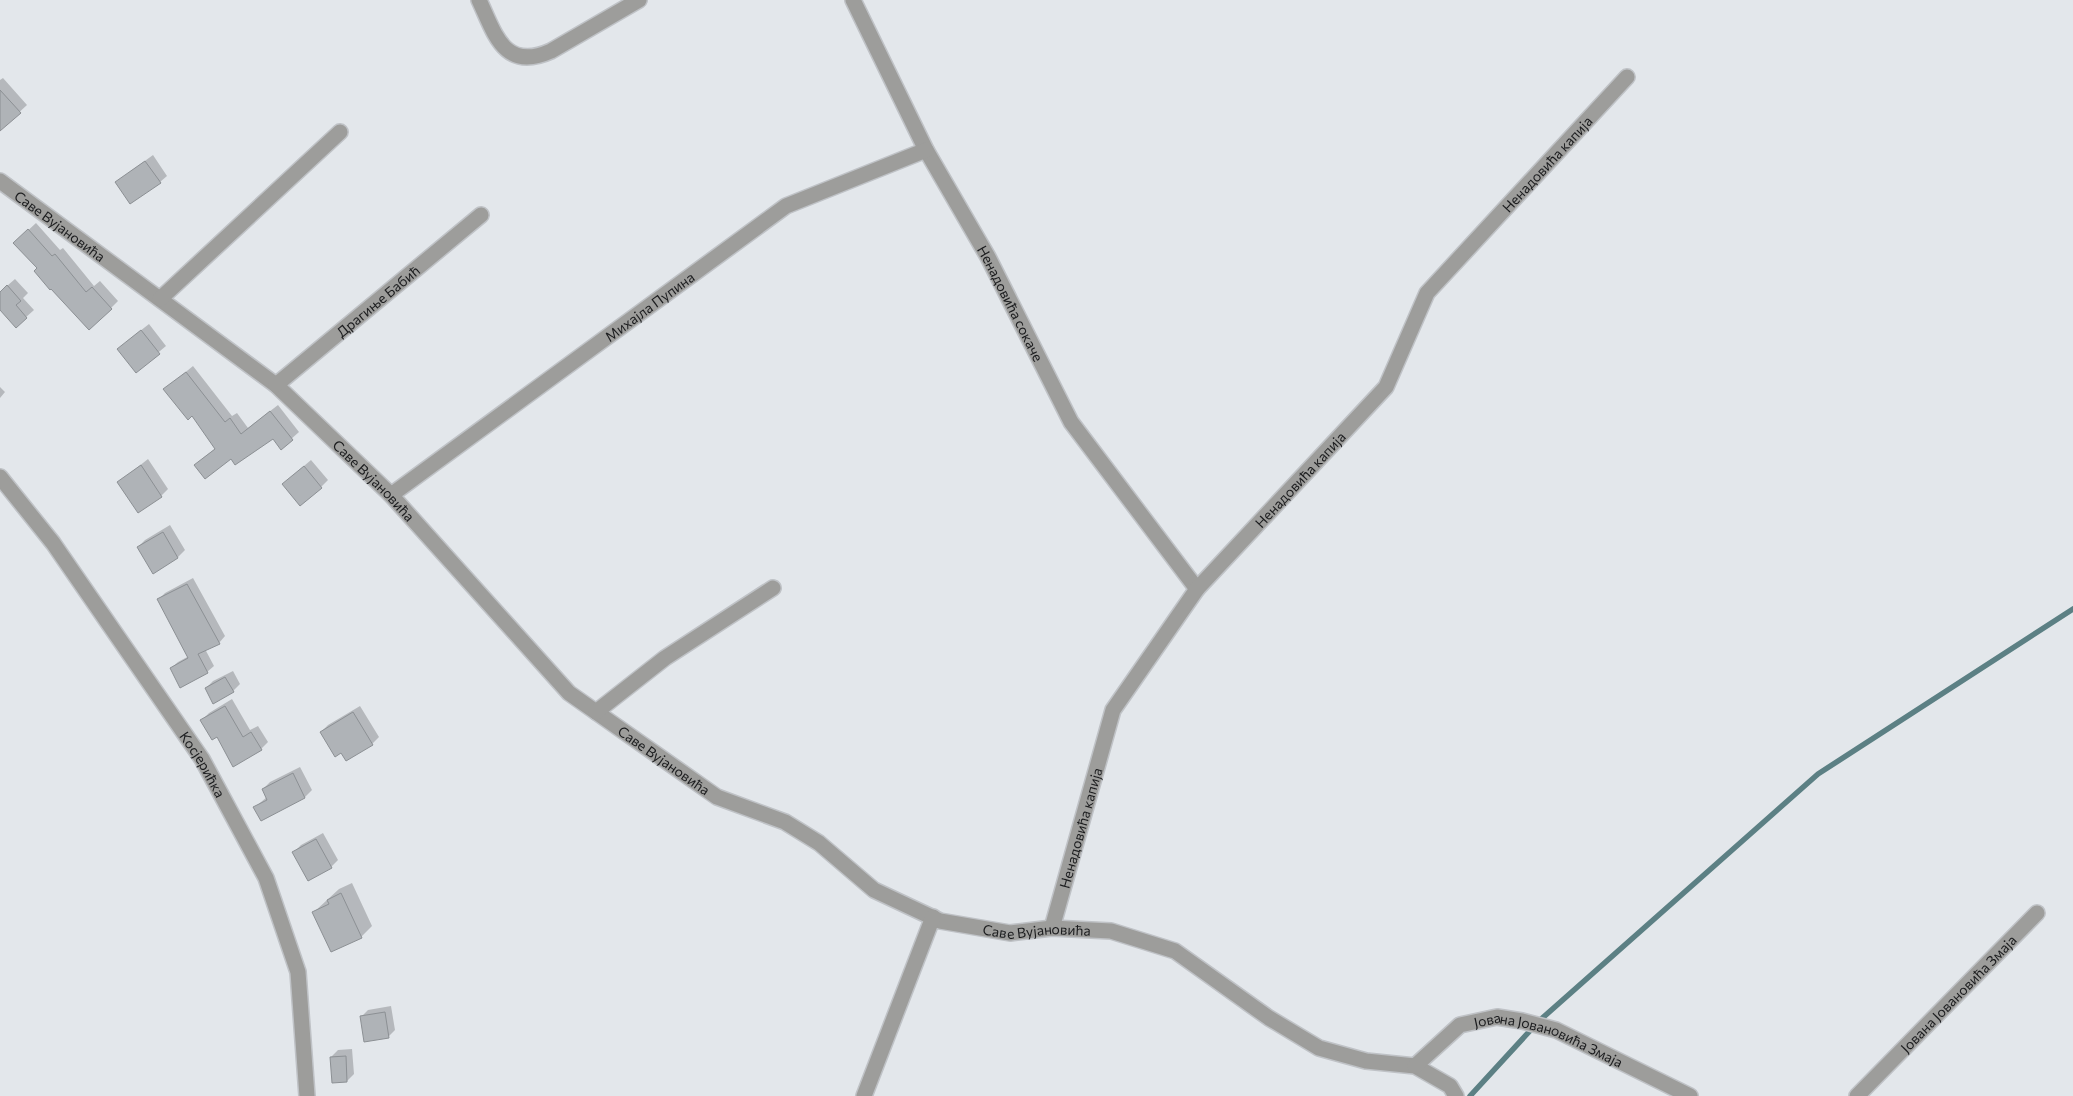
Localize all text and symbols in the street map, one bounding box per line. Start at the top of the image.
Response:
street label: Ненадовића капија [1498,112,1595,215]
street label: Саве Вујановића [12,186,109,265]
street label: Ненадовића сокаче [974,242,1048,364]
street label: Драгиње Бабић [333,261,423,340]
street label: Михајла Пупина [601,268,697,344]
street label: Ненадовића капија [1251,428,1349,531]
street label: Саве Вујановића [330,436,419,524]
street label: Саве Вујановића [615,722,714,798]
street label: Косјерићка [177,728,229,800]
street label: Ненадовића капија [1055,765,1105,890]
street label: Саве Вујановића [982,919,1091,942]
street label: Јована Јовановића Змаја [1896,931,2019,1056]
street label: Јована Јовановића Змаја [1472,1008,1626,1070]

